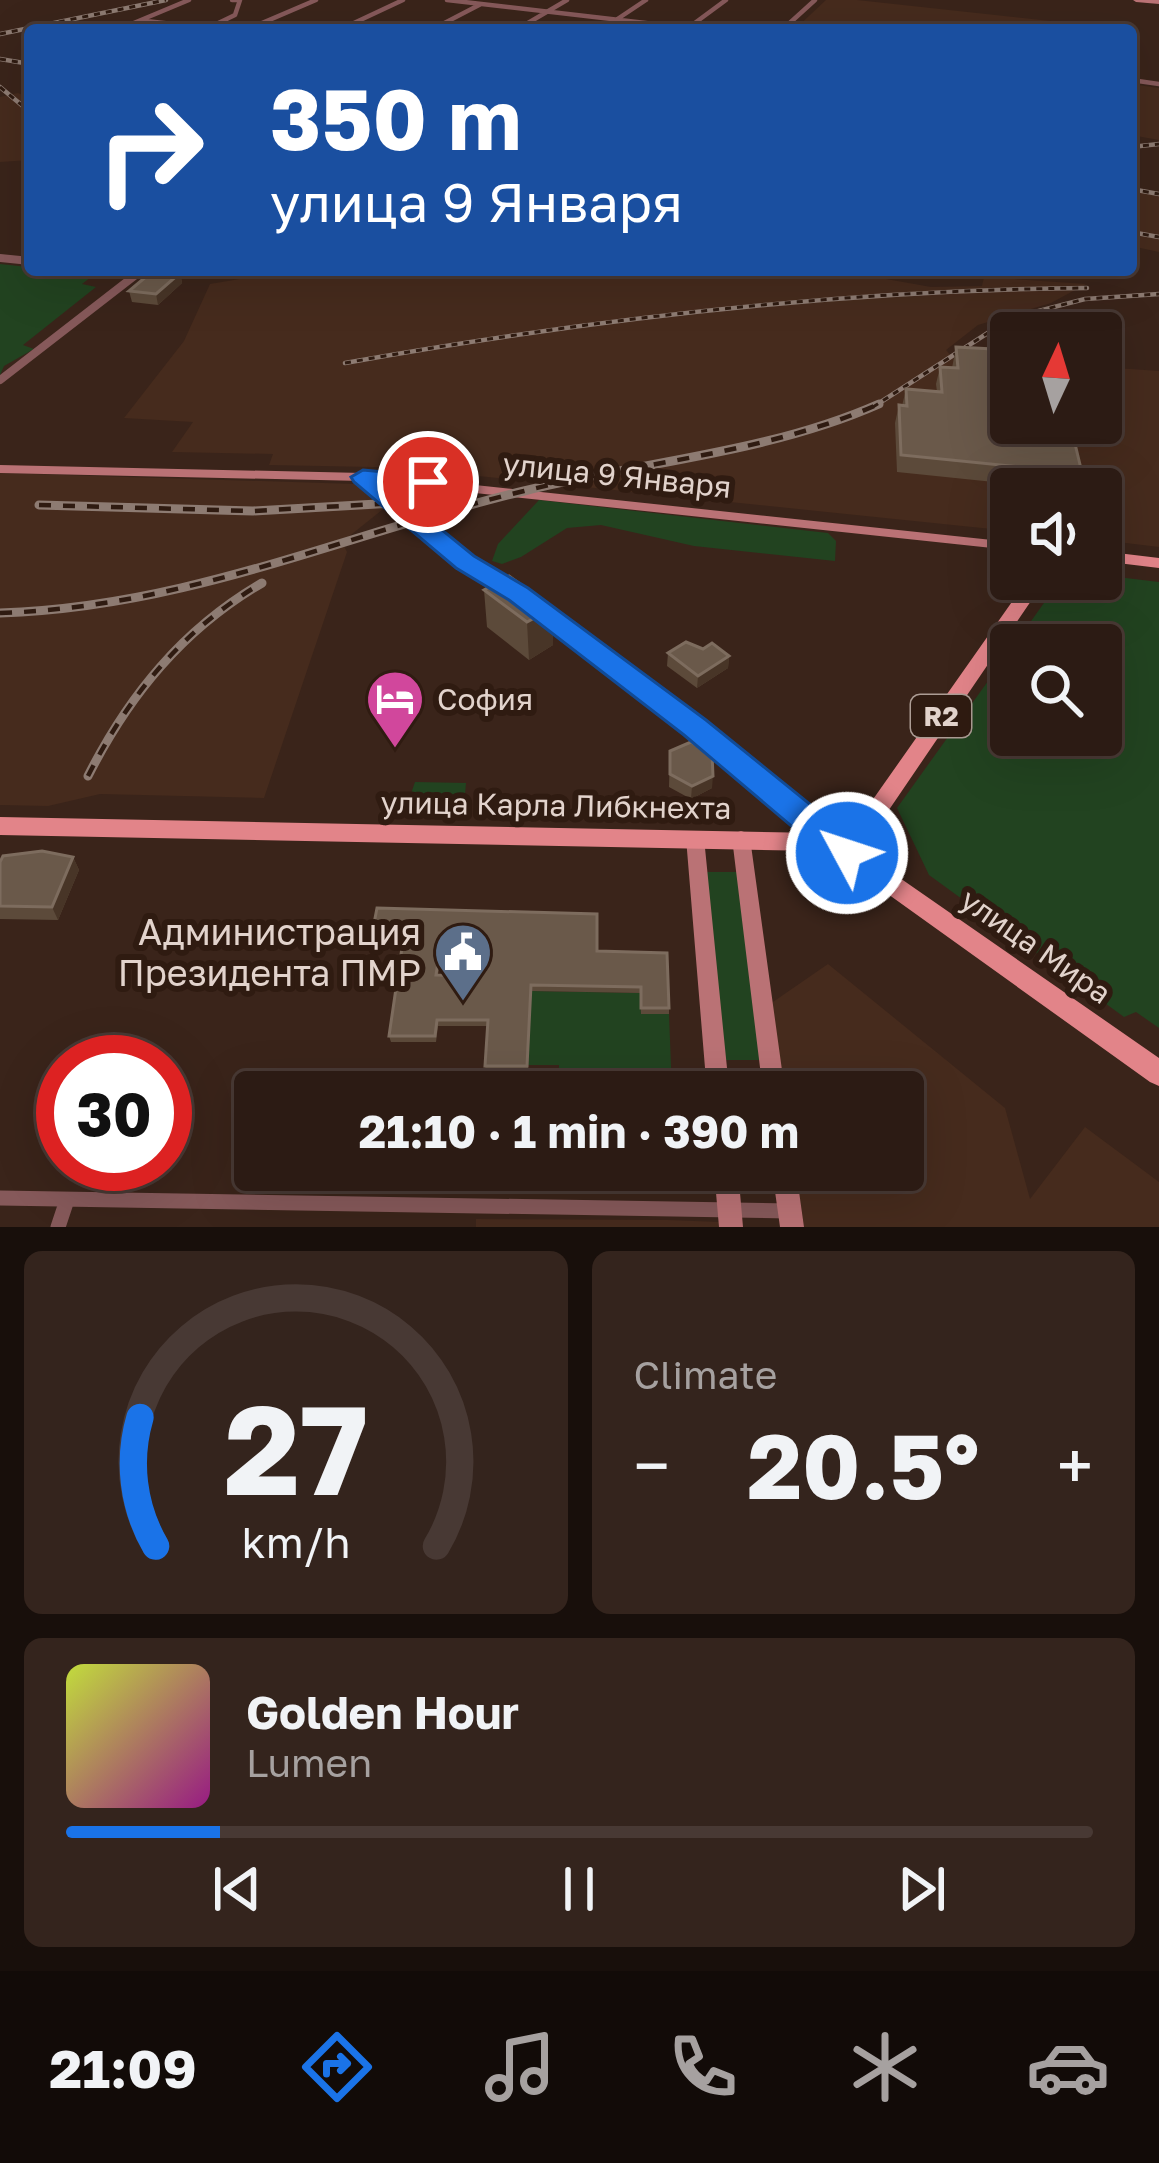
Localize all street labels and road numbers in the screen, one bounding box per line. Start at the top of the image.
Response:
street label: улица 9 Января [501,445,733,505]
road number: R2 [911,695,971,737]
street label: улица Карла Либкнехта [380,784,732,826]
street label: улица Мира [954,881,1118,1011]

